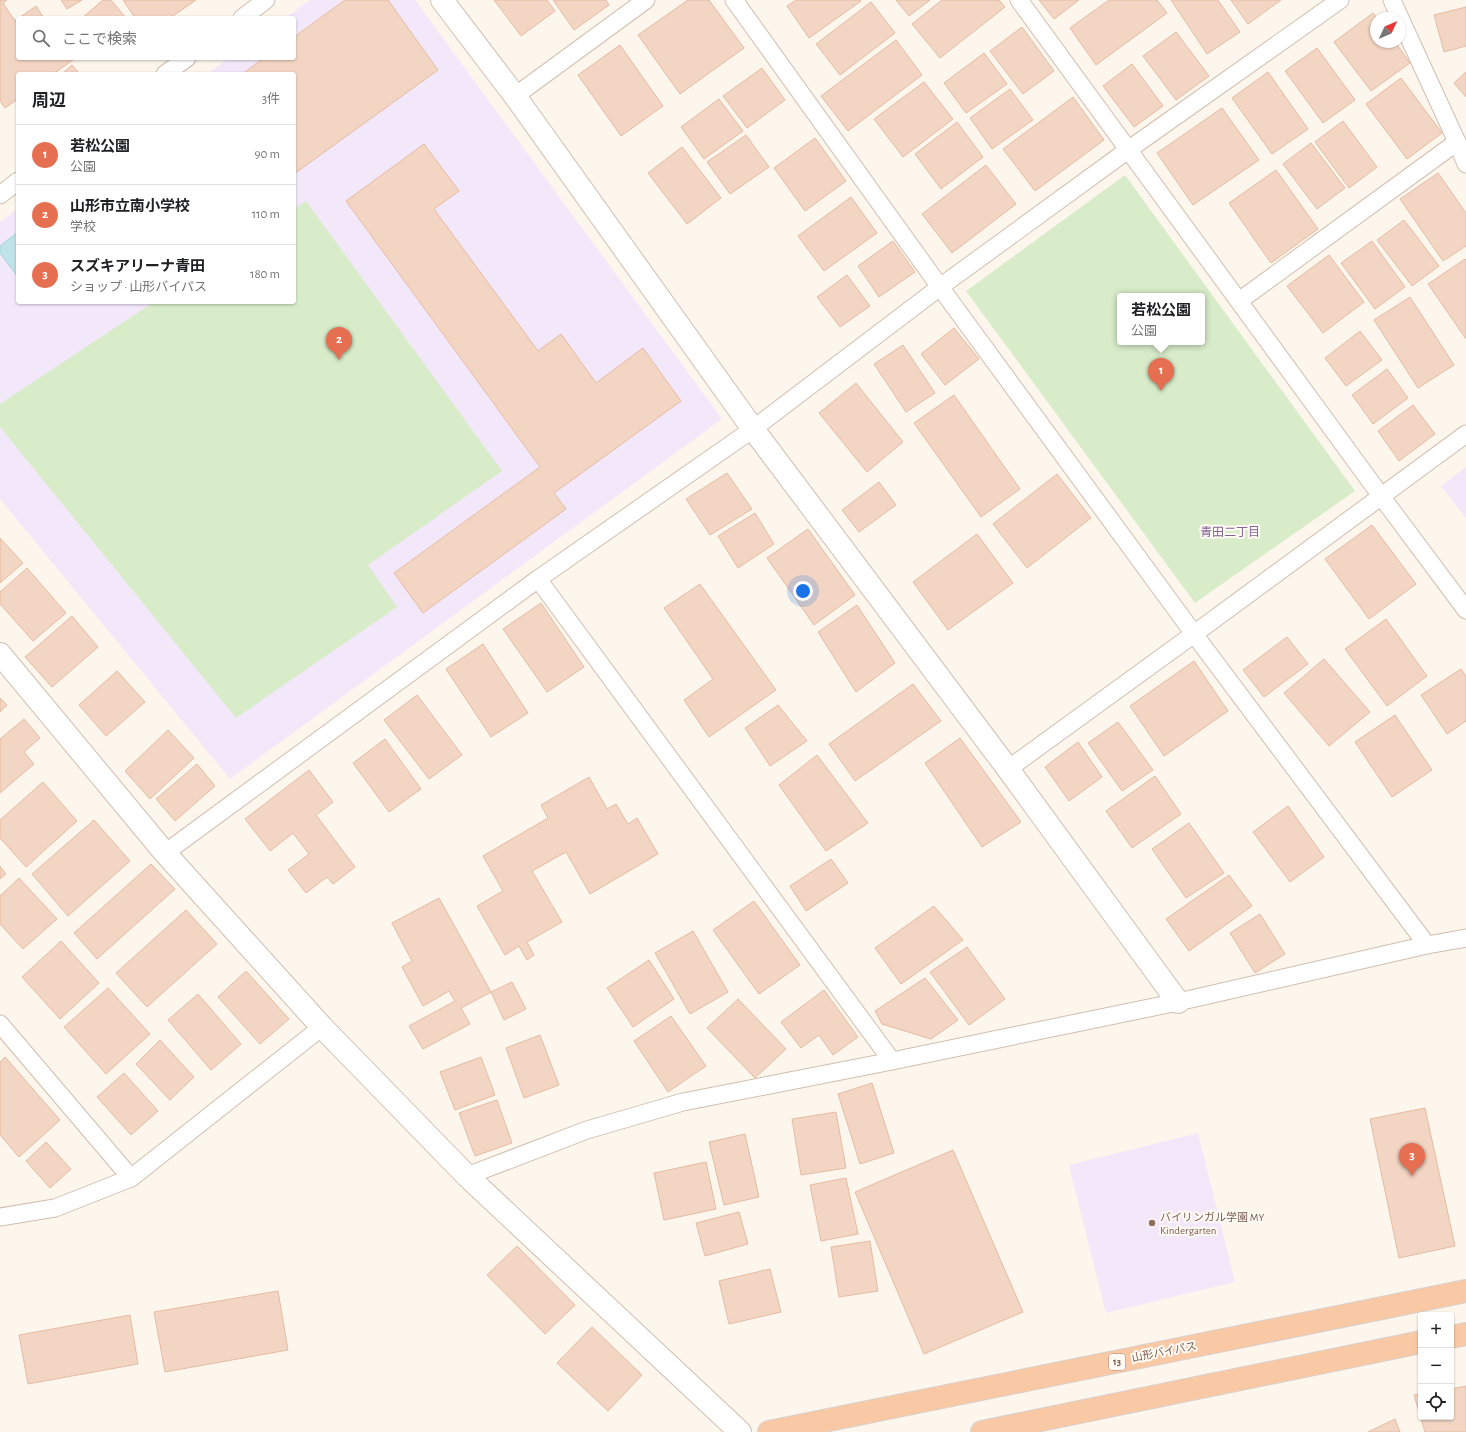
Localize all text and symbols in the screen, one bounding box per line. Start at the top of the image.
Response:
north arrow [1370,12,1406,48]
search box [16,16,296,60]
icon: search [30,27,52,49]
text: ここで検索 [62,32,137,47]
text: 周辺 [32,92,66,109]
text: 3件 [262,93,280,106]
text: 若松公園 [70,139,130,154]
text: 1 [43,148,47,161]
text: 90 m [254,148,280,161]
text: 公園 [70,161,96,174]
text: 山形市立南小学校 [70,199,190,214]
text: 2 [42,208,48,221]
text: 110 m [252,208,280,221]
text: 学校 [70,221,96,234]
text: スズキアリーナ青田 [70,259,205,274]
text: 3 [42,268,48,281]
text: 180 m [250,268,280,281]
text: ショップ · 山形バイパス [70,281,207,294]
popup [1117,293,1205,345]
text: 若松公園 [1131,303,1191,318]
text: 公園 [1131,325,1157,338]
pin: 2 [326,327,352,360]
pin: 1 [1148,358,1174,391]
district label: 青田二丁目 [1200,526,1260,538]
your location [793,581,813,601]
pin: 3 [1399,1143,1425,1176]
place label: バイリンガル学園 MY Kindergarten [1160,1211,1264,1236]
marker: バイリンガル学園 MY Kindergarten [1147,1218,1157,1228]
map controls [1418,1312,1454,1420]
button: + [1418,1312,1454,1348]
street label: 山形バイパス [1130,1339,1197,1364]
button: − [1418,1348,1454,1384]
road number: 13 [1109,1354,1125,1370]
button: locate [1418,1384,1454,1420]

